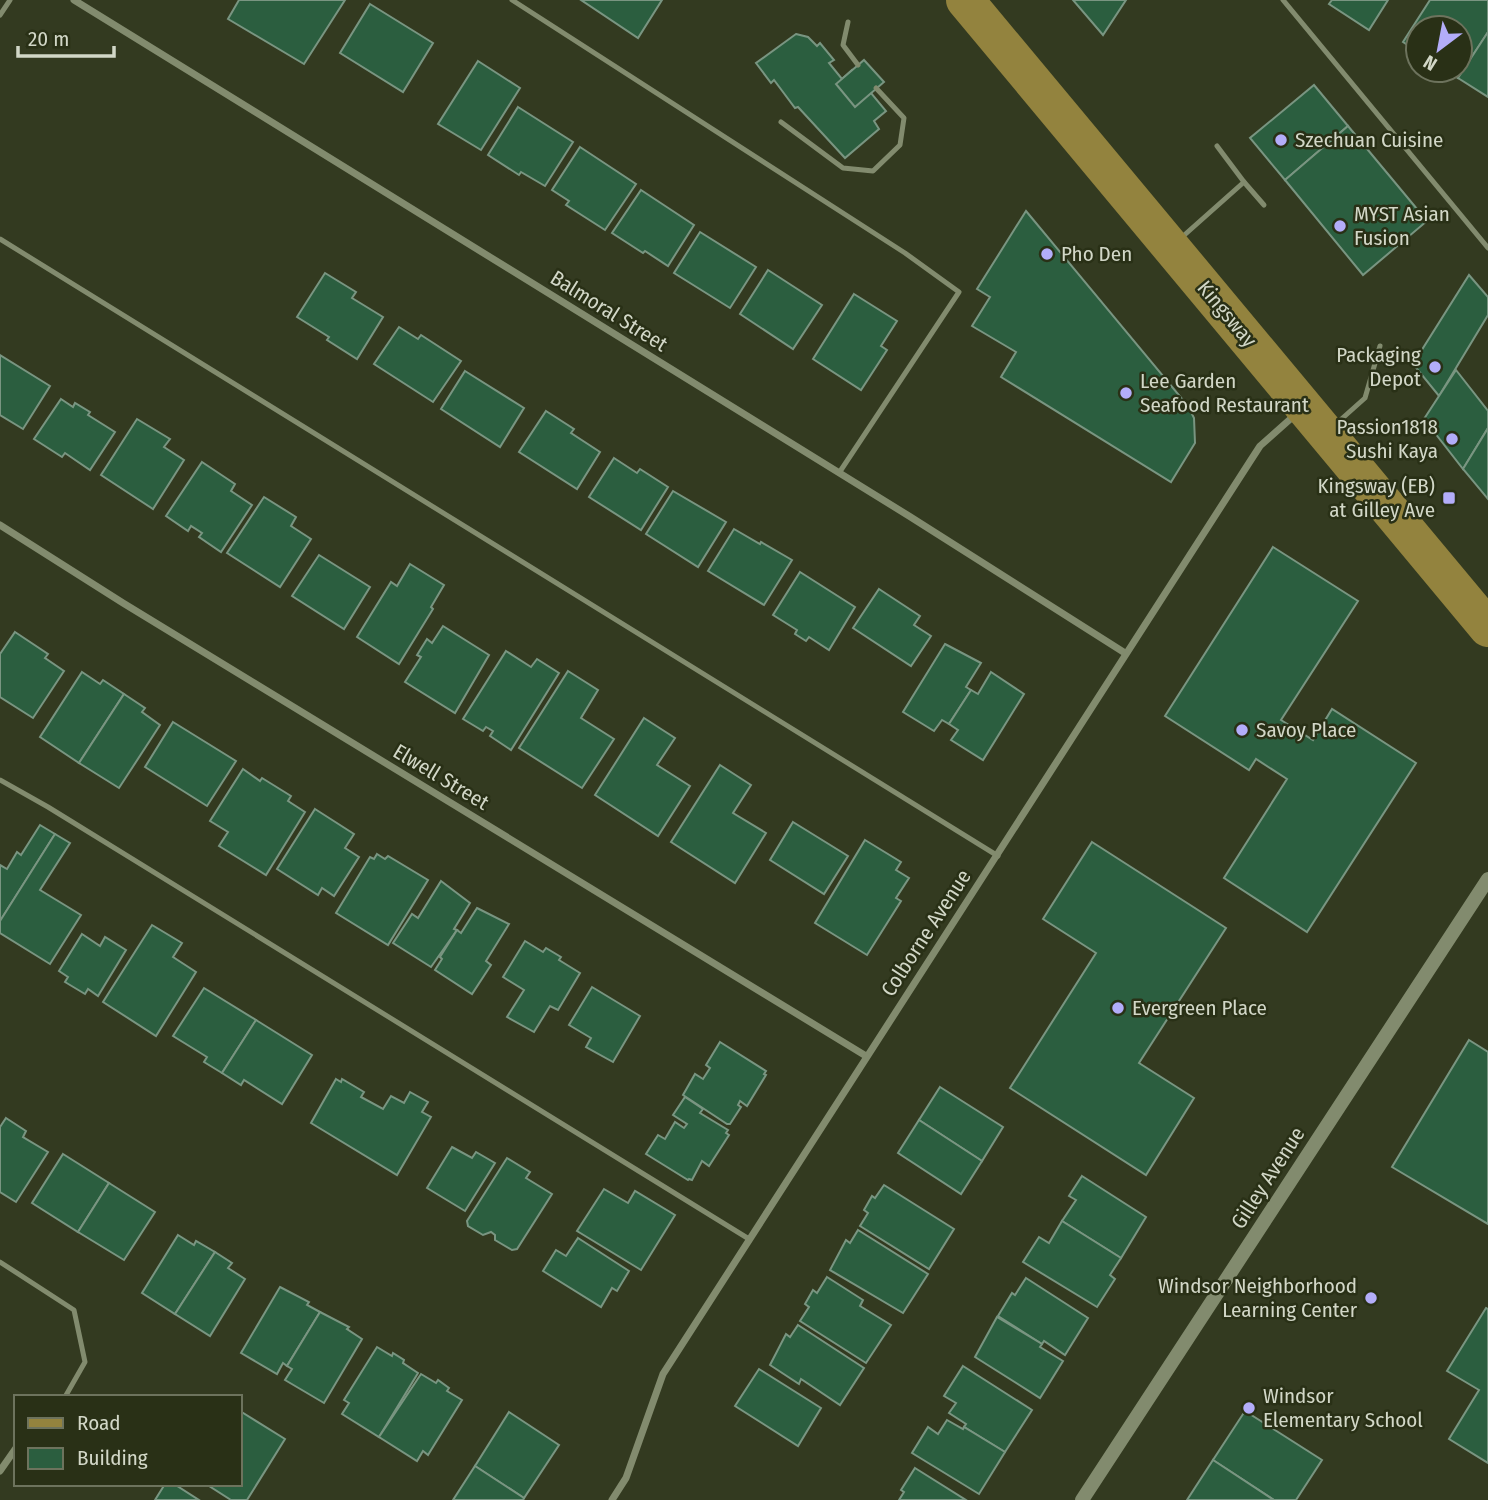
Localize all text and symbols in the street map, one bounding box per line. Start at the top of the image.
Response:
scale bar [18,14,114,58]
north arrow [1404,14,1474,84]
text: 20 m [28,26,69,52]
text: N [1419,50,1441,76]
place label: Szechuan Cuisine [1295,127,1443,153]
marker: Szechuan Cuisine [1273,132,1289,148]
place label: MYST Asian Fusion [1354,201,1450,251]
marker: MYST Asian Fusion [1332,218,1348,234]
place label: Pho Den [1061,241,1132,267]
marker: Pho Den [1039,246,1055,262]
street label: Balmoral Street [546,265,672,357]
street label: Kingsway [1192,275,1263,353]
place label: Packaging Depot [1336,342,1421,392]
marker: Packaging Depot [1427,359,1443,375]
place label: Lee Garden Seafood Restaurant [1140,368,1309,418]
marker: Lee Garden Seafood Restaurant [1118,385,1134,401]
place label: Passion1818 Sushi Kaya [1337,414,1438,464]
marker: Passion1818 Sushi Kaya [1444,431,1460,447]
place label: Kingsway (EB) at Gilley Ave [1318,473,1435,523]
marker: Kingsway (EB) at Gilley Ave [1441,490,1457,506]
place label: Savoy Place [1256,717,1356,743]
marker: Savoy Place [1234,722,1250,738]
street label: Elwell Street [388,738,494,816]
street label: Colborne Avenue [875,865,977,1001]
place label: Evergreen Place [1132,995,1267,1021]
marker: Evergreen Place [1110,1000,1126,1016]
street label: Gilley Avenue [1226,1122,1310,1234]
place label: Windsor Neighborhood Learning Center [1158,1273,1358,1323]
marker: Windsor Neighborhood Learning Center [1363,1290,1379,1306]
place label: Windsor Elementary School [1263,1383,1423,1433]
legend [14,1395,242,1486]
marker: Windsor Elementary School [1241,1400,1257,1416]
text: Road [77,1410,121,1436]
text: Building [77,1445,148,1471]

